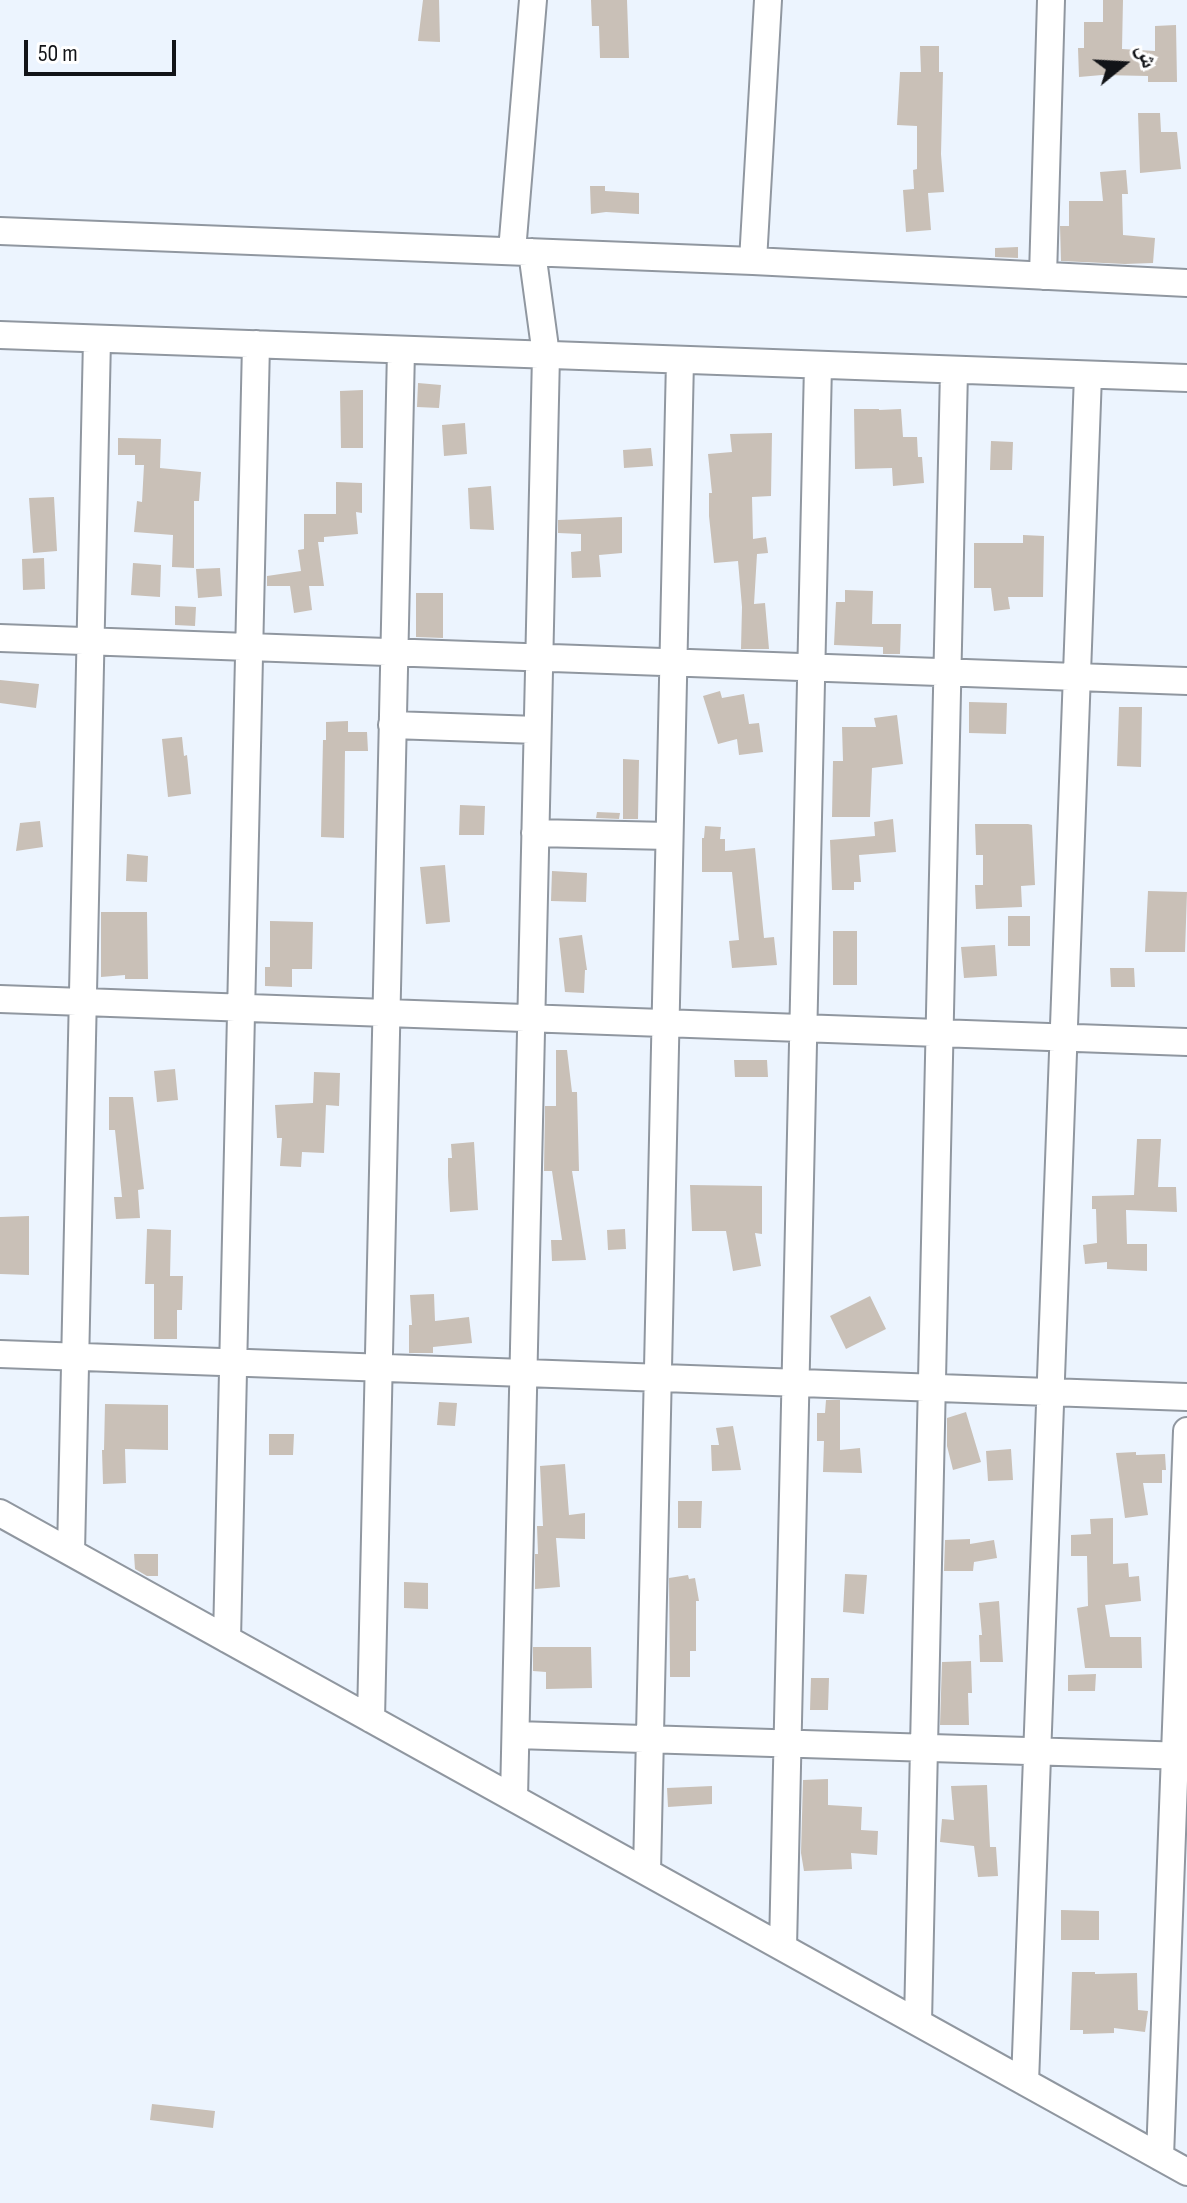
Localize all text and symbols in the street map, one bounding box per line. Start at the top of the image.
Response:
scale bar [28,24,180,74]
north arrow [1083,24,1163,104]
text: 50 m [38,39,78,68]
text: ش [1130,41,1163,72]

